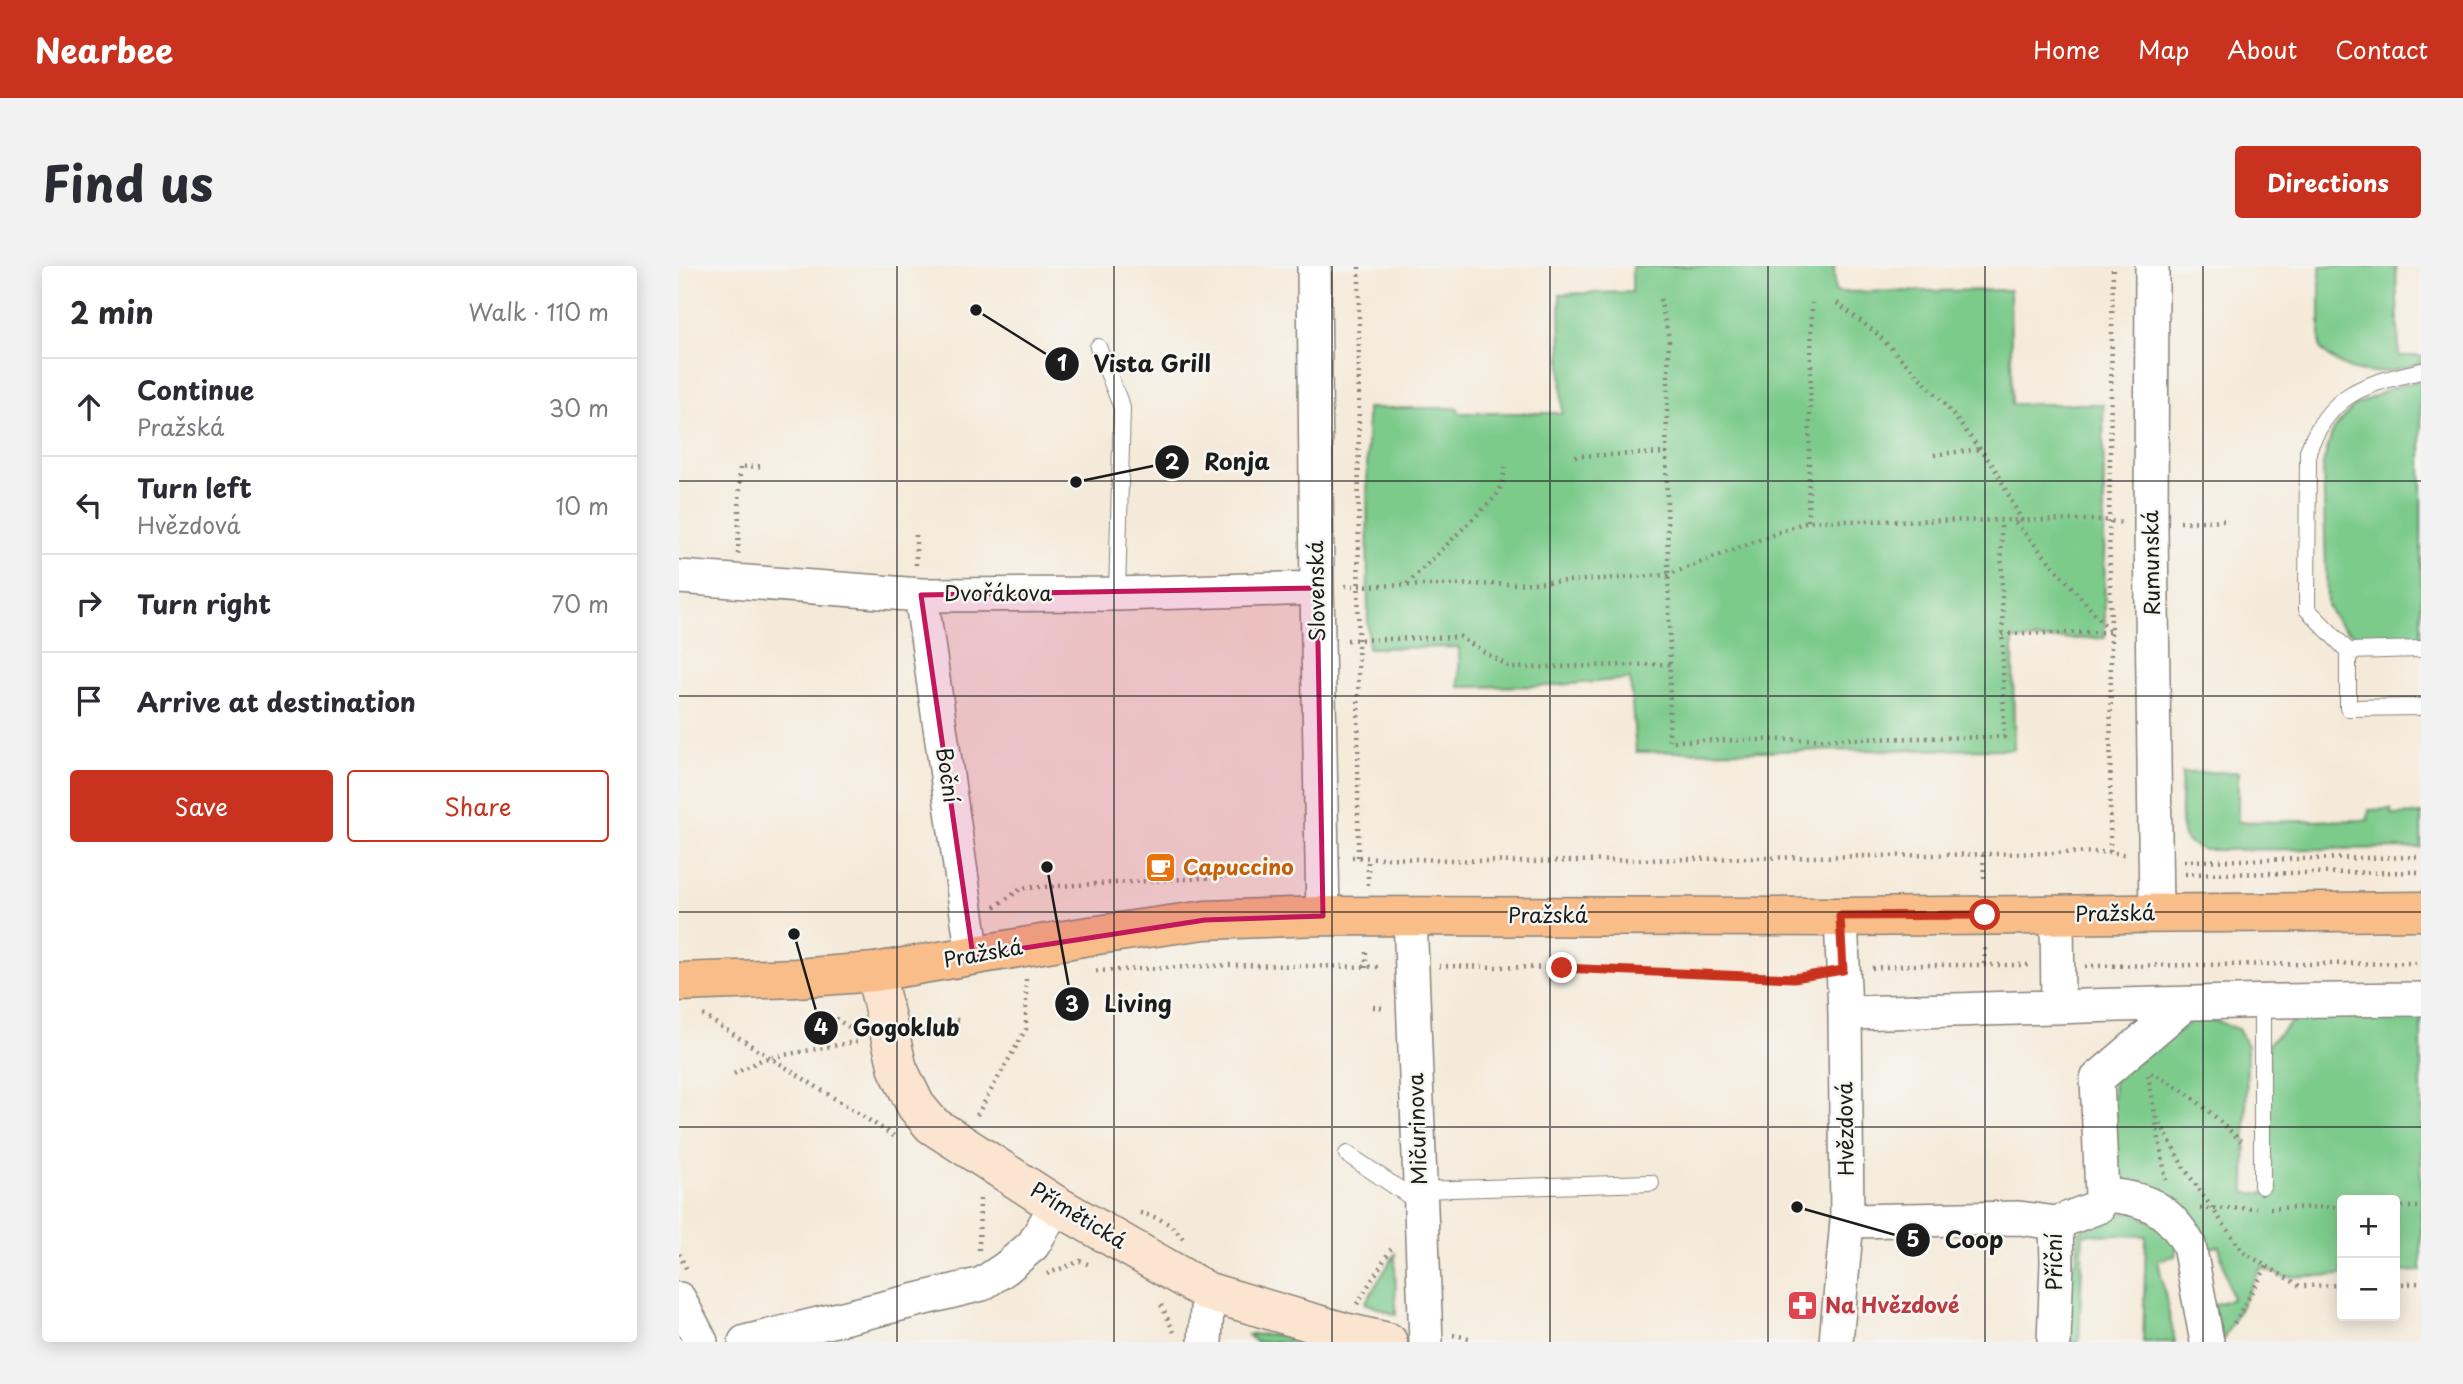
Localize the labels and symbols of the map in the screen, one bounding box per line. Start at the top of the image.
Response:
callout: Vista Grill [1044,342,1224,386]
text: Vista Grill [1093,345,1211,380]
text: 1 [1057,346,1067,378]
callout: Ronja [1155,440,1283,484]
text: Ronja [1204,443,1270,478]
text: 2 [1165,445,1180,477]
street label: Rumunská [2133,510,2167,616]
street label: Slovenská [1298,540,1332,642]
street label: Dvořákova [944,576,1052,608]
street label: Boční [929,745,969,805]
place label: Capuccino [1183,850,1294,882]
cafe icon: Capuccino [1143,851,1177,885]
street label: Pražská [2075,895,2155,929]
street label: Pražská [1508,898,1588,930]
route start [1969,899,2000,930]
street label: Pražská [941,929,1025,975]
route end [1546,952,1577,983]
callout: Living [1055,982,1185,1026]
text: Living [1104,985,1172,1020]
text: 3 [1065,987,1079,1019]
callout: Gogoklub [804,1006,974,1050]
text: Gogoklub [852,1009,960,1044]
text: 4 [814,1010,828,1042]
street label: Mičurinova [1398,1072,1434,1186]
street label: Hvězdová [1827,1081,1861,1177]
street label: Přímětická [1025,1173,1133,1256]
callout: Coop [1896,1218,2017,1262]
text: Coop [1945,1221,2003,1256]
text: 5 [1906,1222,1920,1254]
street label: Příční [2037,1233,2069,1291]
place label: Na Hvězdové [1825,1288,1959,1320]
pharmacy icon: Na Hvězdové [1785,1289,1819,1323]

